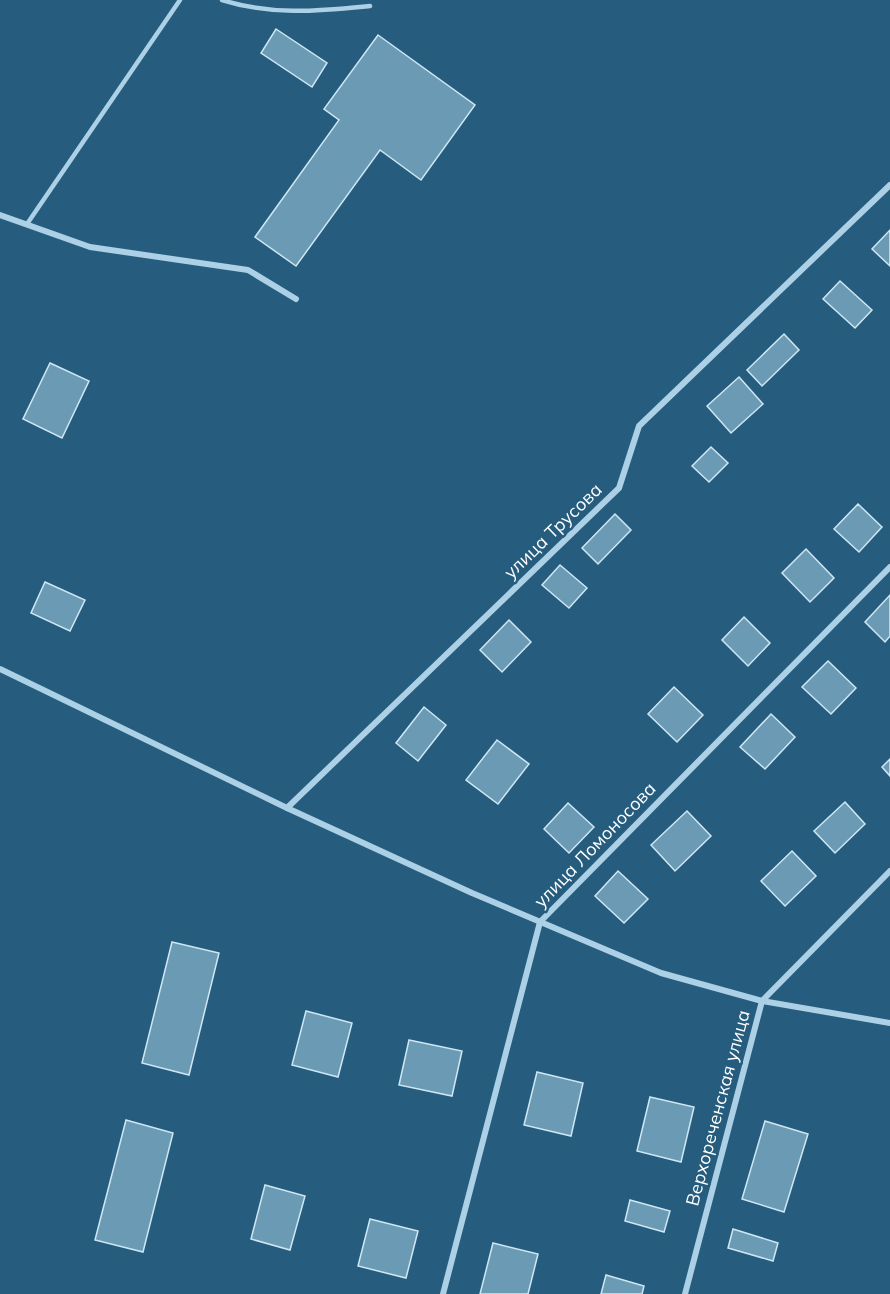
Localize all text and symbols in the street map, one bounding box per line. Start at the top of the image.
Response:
street label: улица Трусова [499,478,607,583]
street label: улица Ломоносова [529,777,660,912]
street label: Верхореченская улица [680,1007,755,1208]

